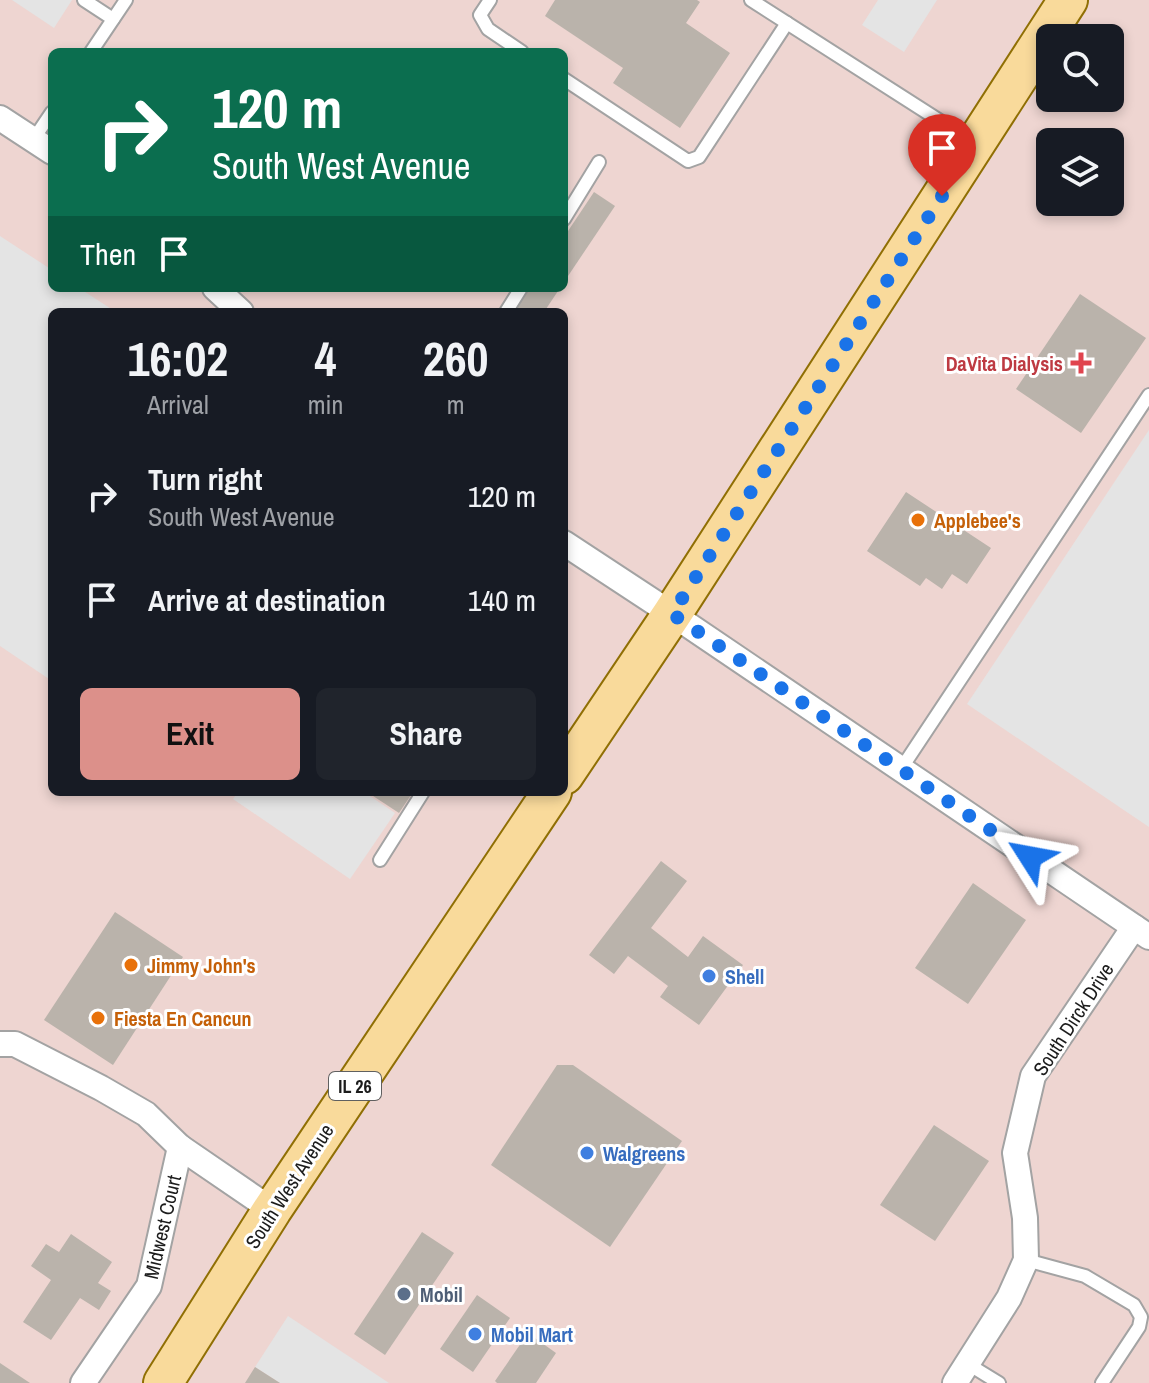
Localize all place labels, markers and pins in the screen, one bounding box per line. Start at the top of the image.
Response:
pin [908,114,976,196]
place label: DaVita Dialysis [946,350,1063,377]
marker: DaVita Dialysis [1070,352,1092,374]
place label: Applebee's [934,507,1021,534]
marker: Applebee's [909,511,927,529]
place label: Jimmy John's [147,952,256,979]
marker: Jimmy John's [122,956,140,974]
place label: Shell [725,963,764,990]
marker: Shell [700,967,718,985]
place label: Fiesta En Cancun [114,1005,252,1032]
marker: Fiesta En Cancun [89,1009,107,1027]
place label: Walgreens [603,1140,685,1167]
marker: Walgreens [578,1144,596,1162]
place label: Mobil [420,1281,463,1308]
marker: Mobil [395,1285,413,1303]
place label: Mobil Mart [491,1321,574,1348]
marker: Mobil Mart [466,1325,484,1343]

